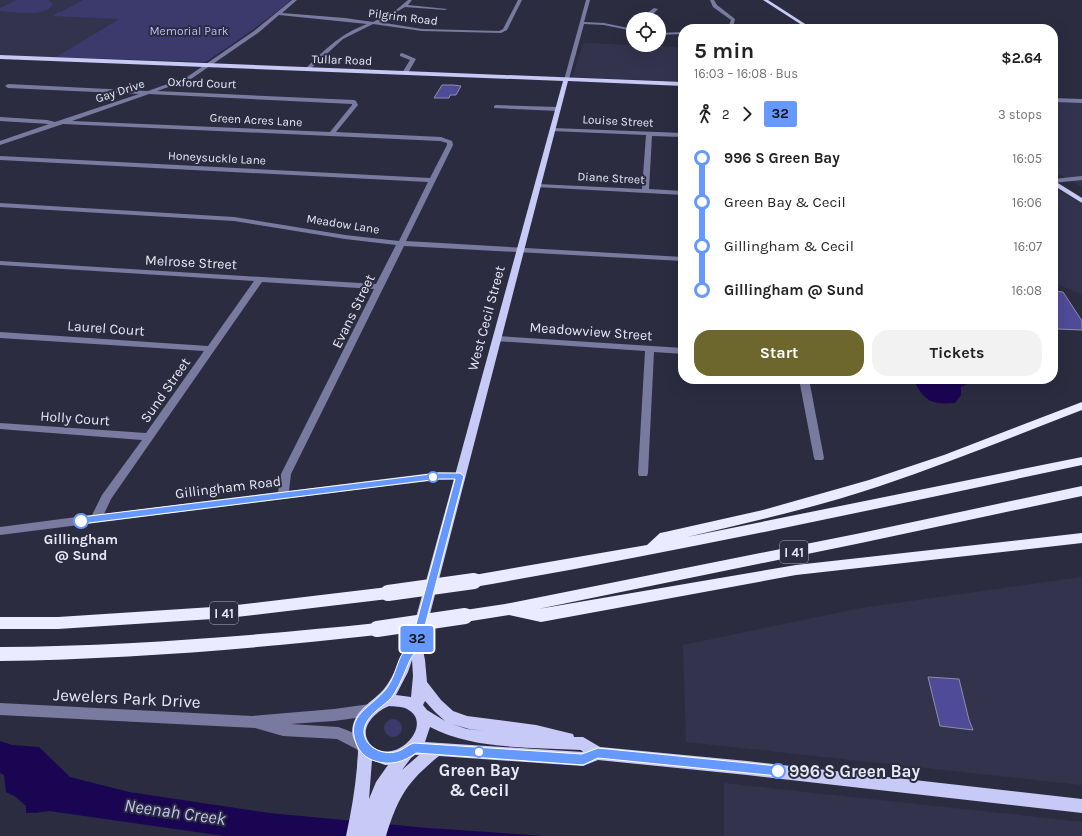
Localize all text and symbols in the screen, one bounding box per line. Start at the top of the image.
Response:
street label: Pilgrim Road [367,6,439,28]
map controls [626,12,666,52]
button: locate [626,12,666,52]
park label: Memorial Park [149,24,229,38]
text: 5 min [694,38,754,64]
text: $2.64 [1001,49,1042,67]
street label: Tullar Road [311,52,373,68]
text: 16:03 – 16:08 · Bus [694,66,798,81]
street label: Oxford Court [167,75,237,91]
street label: Gay Drive [94,76,146,106]
icon: walk [694,103,716,125]
icon: forward [736,103,758,125]
text: 32 [772,105,789,122]
text: 2 [722,107,730,122]
text: 3 stops [998,107,1042,122]
street label: Green Acres Lane [209,111,303,129]
street label: Louise Street [582,112,654,130]
street label: Honeysuckle Lane [168,148,266,168]
text: 996 S Green Bay [724,149,840,167]
text: 16:05 [1012,151,1042,166]
street label: Diane Street [577,169,645,187]
text: Green Bay & Cecil [724,193,846,211]
text: 16:06 [1012,195,1042,210]
street label: Meadow Lane [305,211,381,237]
text: Gillingham & Cecil [724,237,854,255]
text: 16:07 [1013,239,1042,254]
street label: Melrose Street [145,252,237,273]
street label: West Cecil Street [464,264,509,373]
street label: Evans Street [328,271,379,351]
text: Gillingham @ Sund [724,281,864,299]
text: 16:08 [1012,283,1042,298]
street label: Laurel Court [67,317,145,340]
street label: Meadowview Street [529,319,653,344]
button: Start [694,330,864,376]
button: Tickets [872,330,1042,376]
street label: Sund Street [137,355,194,426]
street label: Holly Court [40,408,110,429]
unlabelled marker [427,471,439,483]
street label: Gillingham Road [174,473,282,502]
marker: Gillingham @ Sund [73,513,89,529]
place label: Gillingham @ Sund [44,531,118,564]
road number: I 41 [780,541,808,563]
road number: I 41 [210,602,238,624]
line badge: 32 [399,626,435,652]
text: 32 [408,630,426,647]
street label: Jewelers Park Drive [53,684,201,712]
marker: Green Bay & Cecil [473,746,485,758]
place label: Green Bay & Cecil [439,760,520,800]
place label: 996 S Green Bay [789,761,921,781]
marker: 996 S Green Bay [770,763,786,779]
water label: Neenah Creek [123,794,228,830]

